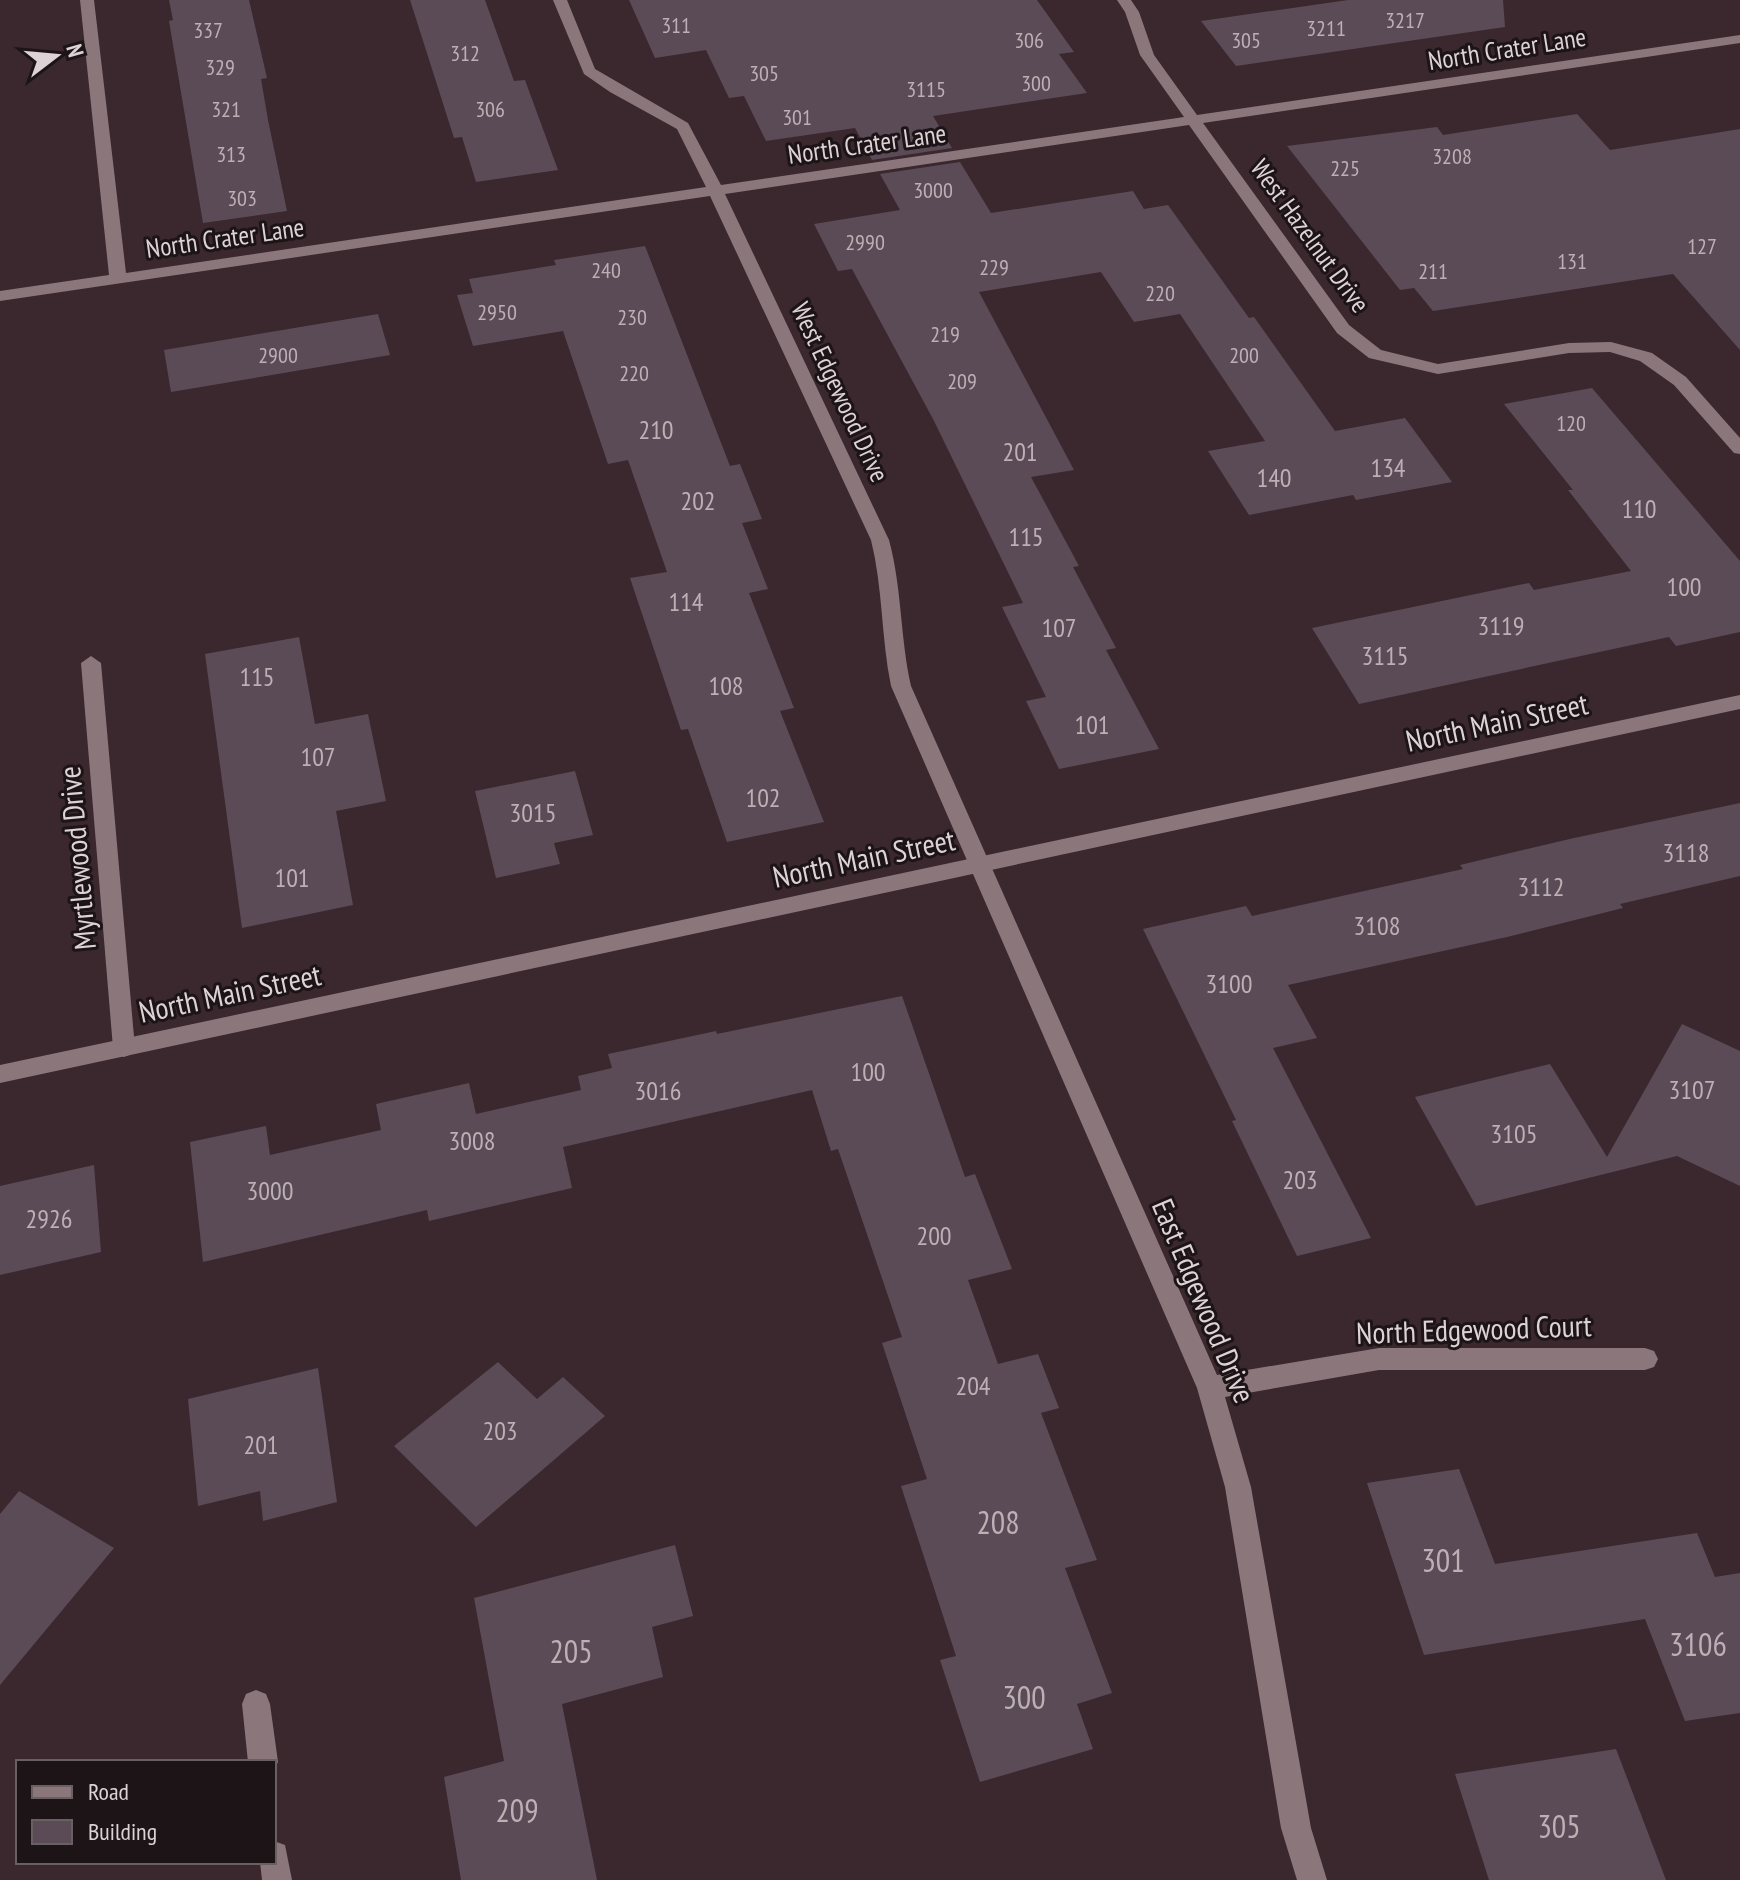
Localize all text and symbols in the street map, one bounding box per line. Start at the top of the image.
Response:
house number: 3217 [1385,6,1425,34]
house number: 311 [661,11,691,39]
house number: 3211 [1306,14,1346,42]
north arrow [16,16,96,96]
house number: 337 [193,16,223,44]
street label: North Crater Lane [1426,20,1588,77]
house number: 306 [1014,26,1044,54]
house number: 305 [1231,26,1261,54]
house number: 312 [450,39,480,67]
text: N [60,41,90,60]
house number: 329 [205,53,235,81]
house number: 305 [749,59,779,87]
house number: 300 [1021,69,1051,97]
house number: 3115 [906,75,946,103]
house number: 321 [211,95,241,123]
house number: 306 [475,95,505,123]
house number: 301 [782,103,812,131]
street label: North Crater Lane [786,116,948,171]
house number: 313 [216,140,246,168]
house number: 3208 [1432,142,1472,170]
street label: West Hazelnut Drive [1244,153,1377,319]
house number: 225 [1330,154,1360,182]
house number: 3000 [913,176,953,204]
house number: 303 [227,184,257,212]
street label: North Crater Lane [144,210,306,265]
house number: 2990 [845,228,885,256]
house number: 127 [1687,232,1717,260]
house number: 131 [1557,247,1587,275]
house number: 229 [979,253,1009,281]
house number: 240 [591,256,621,284]
house number: 211 [1418,257,1448,285]
house number: 220 [1145,279,1175,307]
street label: West Edgewood Drive [784,297,897,487]
house number: 2950 [477,298,517,326]
house number: 230 [617,303,647,331]
house number: 219 [930,320,960,348]
house number: 2900 [258,341,298,369]
house number: 200 [1229,341,1259,369]
house number: 220 [619,359,649,387]
house number: 209 [947,367,977,395]
house number: 120 [1556,409,1586,437]
house number: 210 [638,413,674,446]
house number: 201 [1002,435,1038,468]
house number: 134 [1370,451,1406,484]
house number: 140 [1256,461,1292,494]
house number: 202 [680,484,716,517]
house number: 110 [1621,492,1657,525]
house number: 115 [1008,520,1044,553]
house number: 100 [1666,570,1702,603]
house number: 114 [668,585,704,618]
house number: 3119 [1478,609,1524,642]
house number: 107 [1041,611,1077,644]
house number: 3115 [1362,639,1408,672]
house number: 115 [239,660,275,693]
house number: 108 [708,669,744,702]
street label: North Main Street [1402,683,1592,760]
house number: 101 [1074,708,1110,741]
house number: 107 [300,740,336,773]
street label: Myrtlewood Drive [49,765,104,951]
house number: 102 [745,781,781,814]
house number: 3015 [510,796,556,829]
street label: North Main Street [769,819,959,896]
house number: 3118 [1663,836,1709,869]
house number: 101 [274,861,310,894]
house number: 3112 [1518,870,1564,903]
house number: 3108 [1354,909,1400,942]
street label: North Main Street [135,954,325,1031]
house number: 3100 [1206,967,1252,1000]
house number: 100 [850,1055,886,1088]
house number: 3107 [1669,1073,1715,1106]
house number: 3016 [635,1074,681,1107]
house number: 3105 [1491,1117,1537,1150]
house number: 3008 [449,1124,495,1157]
house number: 203 [1282,1163,1318,1196]
house number: 3000 [247,1174,293,1207]
street label: East Edgewood Drive [1144,1193,1265,1408]
house number: 2926 [26,1202,72,1235]
house number: 200 [916,1219,952,1252]
street label: North Edgewood Court [1356,1305,1593,1352]
house number: 204 [955,1369,991,1402]
house number: 203 [482,1414,518,1447]
house number: 201 [243,1428,279,1461]
house number: 208 [976,1501,1020,1543]
house number: 301 [1421,1539,1465,1581]
house number: 3106 [1669,1623,1727,1665]
house number: 205 [549,1630,593,1672]
house number: 300 [1002,1676,1046,1718]
legend [16,1760,276,1864]
text: Road [88,1776,129,1807]
house number: 209 [495,1789,539,1831]
house number: 305 [1537,1805,1581,1847]
text: Building [88,1816,157,1847]

